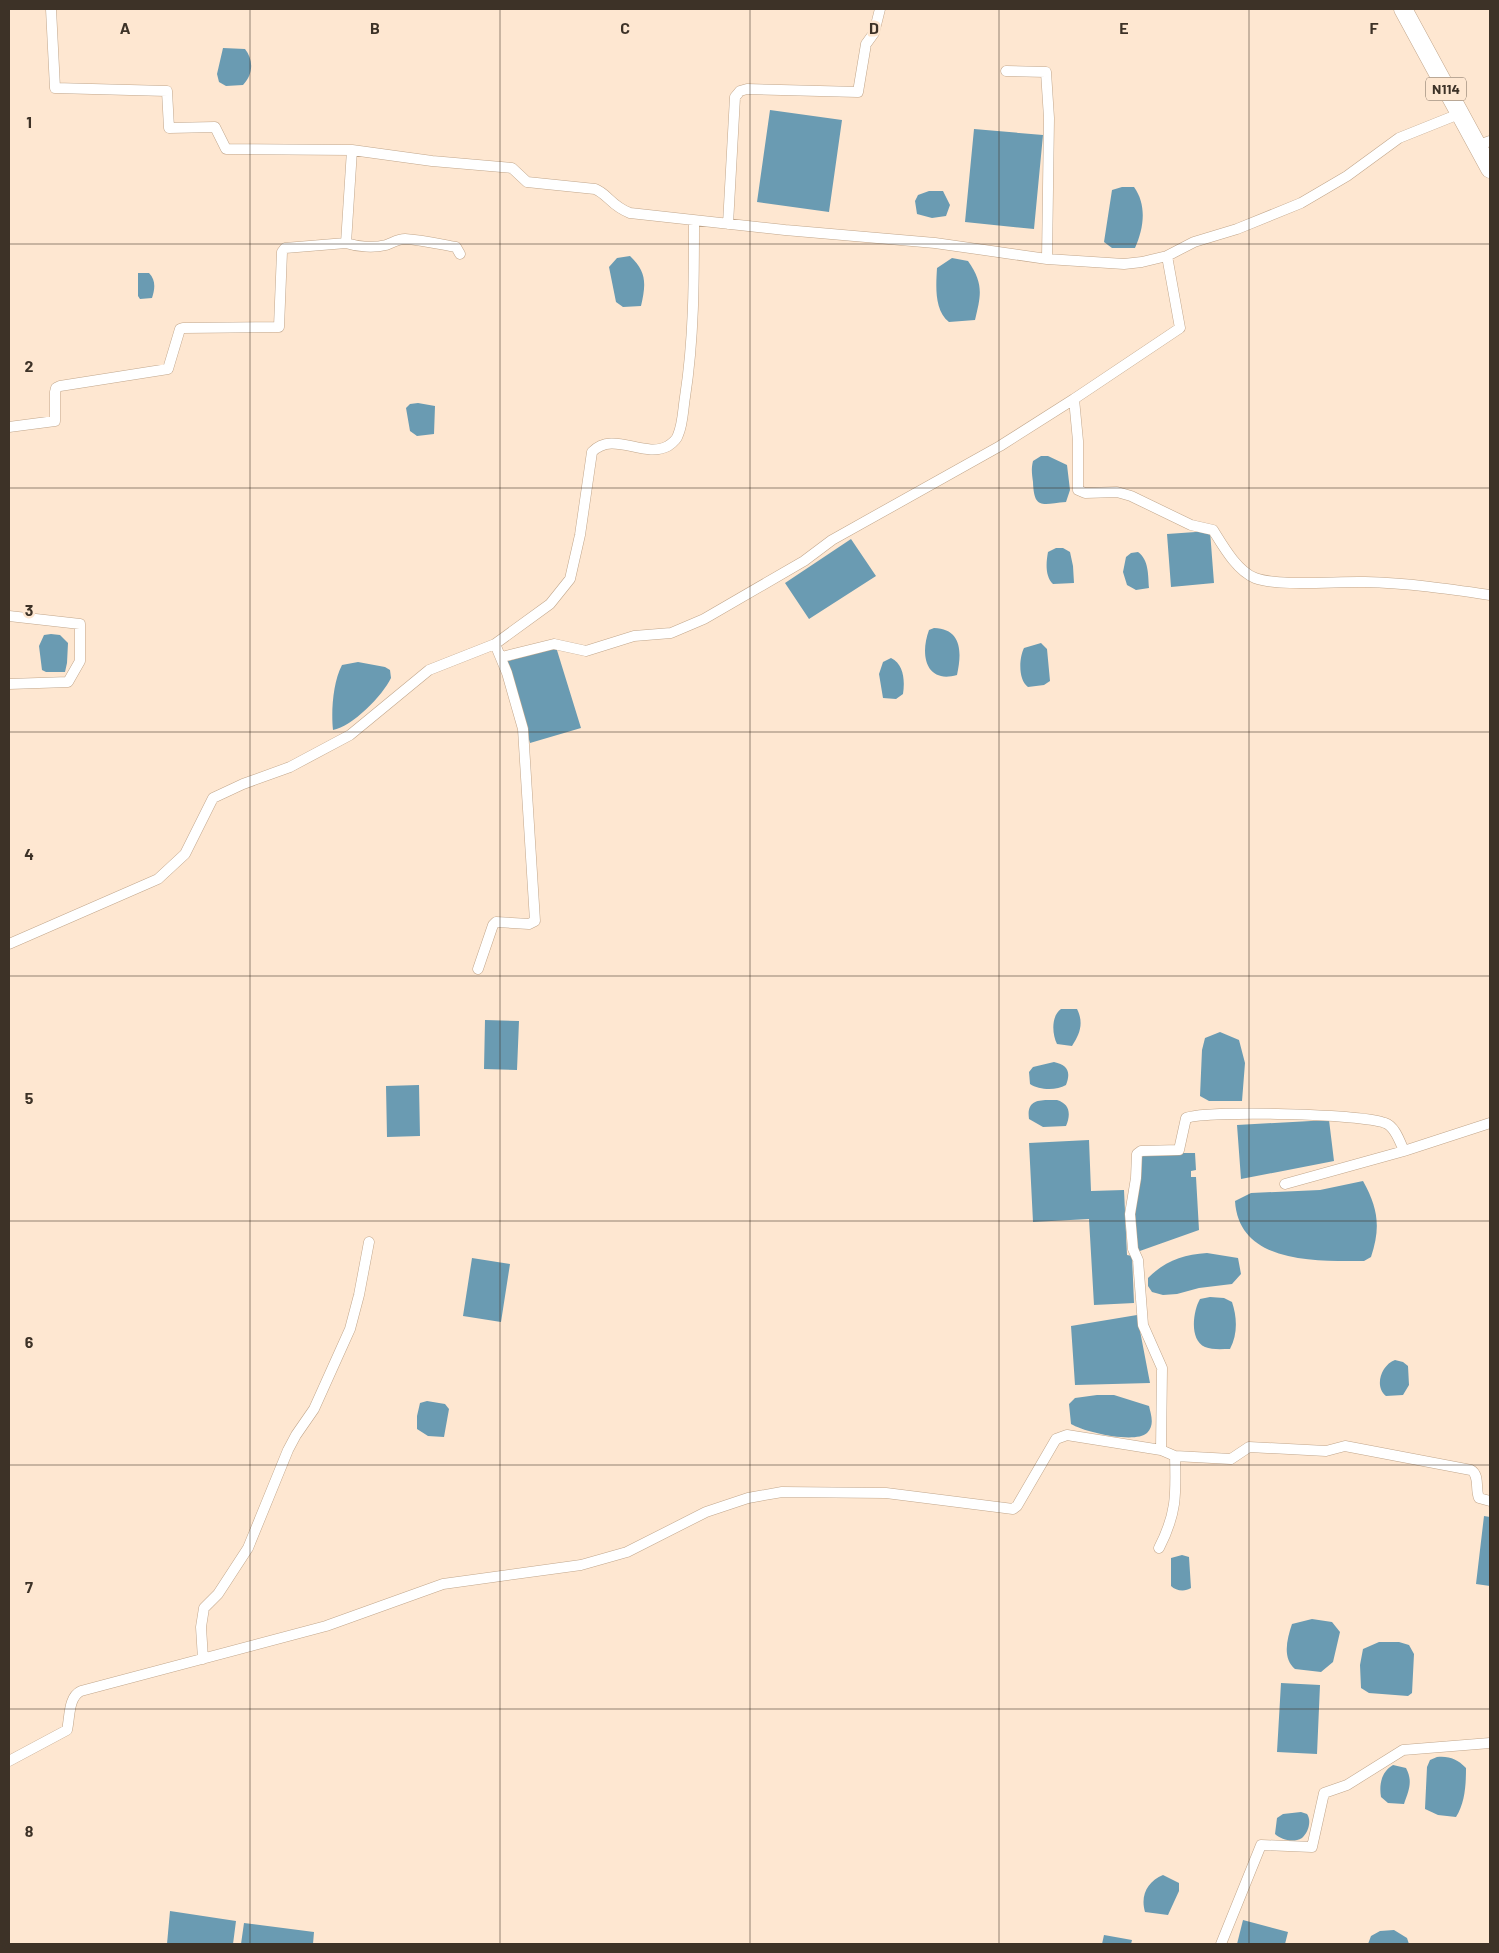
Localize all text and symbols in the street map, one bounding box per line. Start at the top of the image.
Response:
text: A [120,18,131,37]
text: B [370,18,380,37]
text: C [620,18,630,37]
text: D [869,18,879,37]
text: E [1119,18,1129,37]
text: F [1370,18,1379,37]
road number: N114 [1426,78,1466,100]
text: 1 [26,112,32,131]
text: 2 [25,356,34,375]
text: 3 [25,600,33,619]
text: 4 [24,844,34,863]
text: 5 [25,1088,34,1107]
text: 6 [25,1332,34,1351]
text: 7 [25,1577,33,1596]
text: 8 [25,1821,34,1840]

